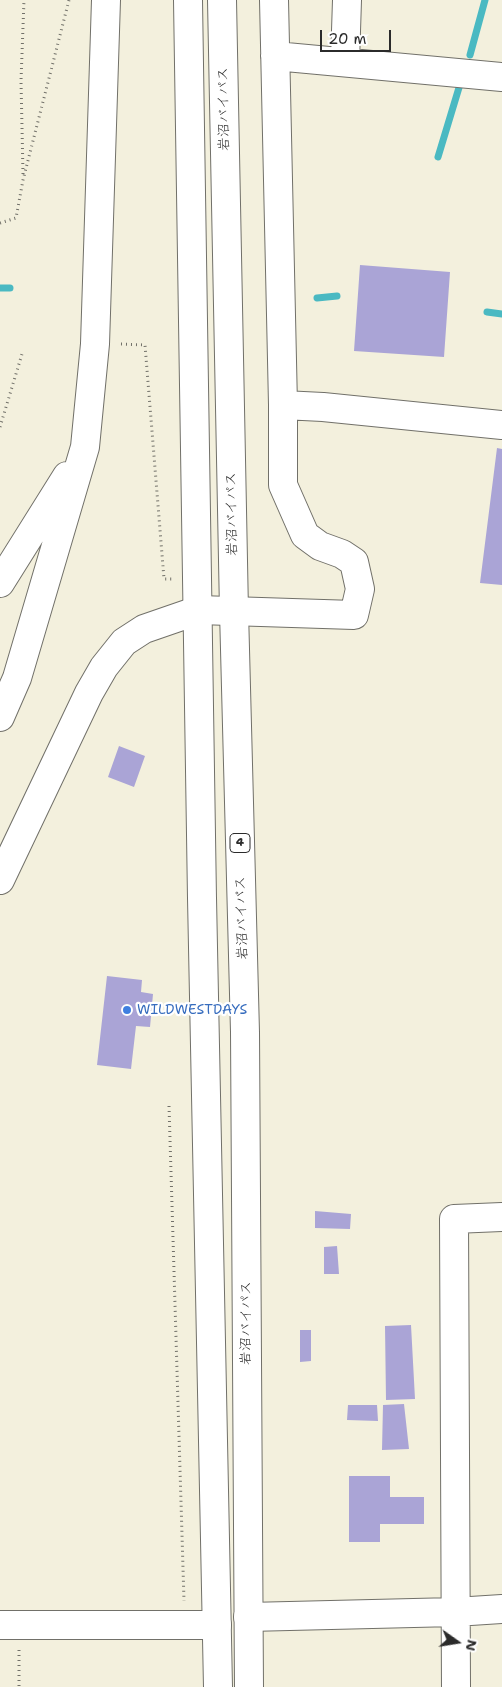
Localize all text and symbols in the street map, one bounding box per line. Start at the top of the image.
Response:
scale bar [322,20,393,52]
text: 20 m [328,29,367,49]
street label: 岩沼バイパス [215,67,233,151]
street label: 岩沼バイパス [223,472,241,556]
road number: 4 [230,834,250,852]
street label: 岩沼バイパス [232,876,252,960]
place label: WILDWESTDAYS [137,1002,247,1018]
marker: WILDWESTDAYS [121,1004,133,1016]
street label: 岩沼バイパス [238,1281,254,1365]
north arrow [432,1617,482,1667]
text: N [462,1638,482,1653]

